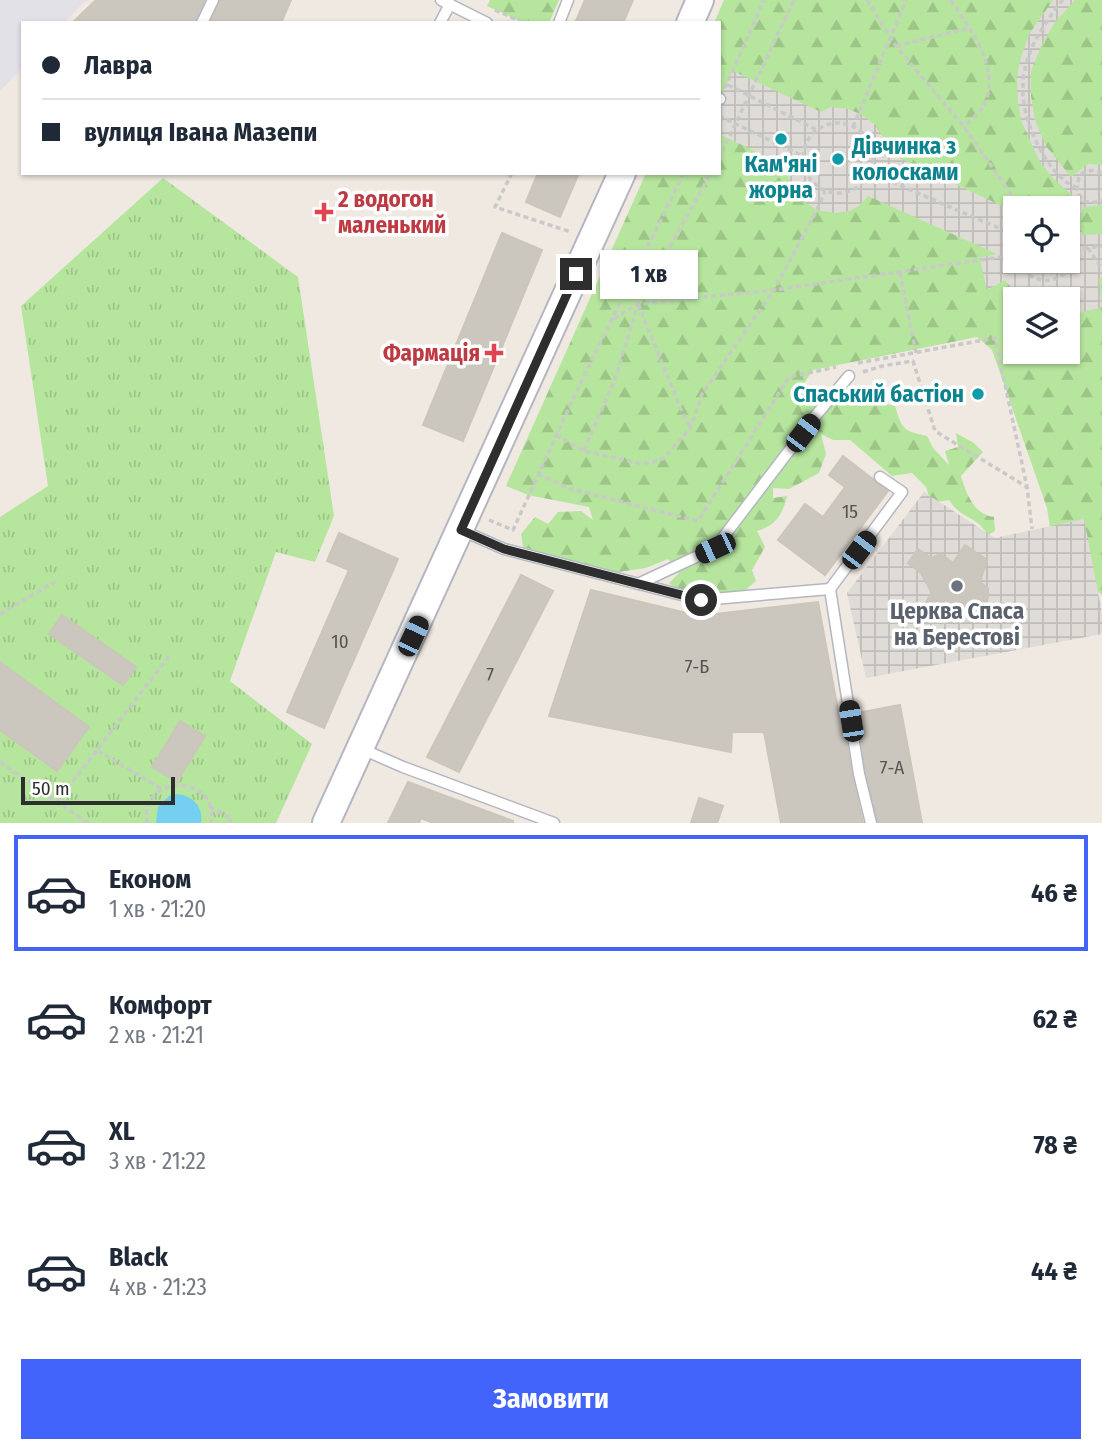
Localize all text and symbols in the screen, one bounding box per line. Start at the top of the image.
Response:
text: Лавра [84,50,152,81]
text: вулиця Івана Мазепи [84,117,317,148]
marker: Кам'яні жорна [773,131,789,147]
place label: Дівчинка з колосками [851,132,958,186]
place label: Кам'яні жорна [745,150,818,204]
marker: Дівчинка з колосками [830,151,846,167]
place label: 2 водогон маленький [337,185,446,239]
map controls [1003,196,1080,364]
button: locate [1003,196,1080,273]
marker: 2 водогон маленький [316,204,332,220]
callout: 1 хв [600,250,698,298]
route end [560,258,592,290]
text: 1 хв [631,260,667,288]
button: layers [1003,287,1080,364]
place label: Фармація [383,339,480,367]
marker: Фармація [486,345,502,361]
place label: Спаський бастіон [793,380,964,408]
marker: Спаський бастіон [970,386,986,402]
car [782,410,825,456]
house number: 15 [842,500,858,523]
car [838,527,881,573]
car [692,530,739,566]
marker: Церква Спаса на Берестові [949,578,965,594]
route start [685,584,717,616]
place label: Церква Спаса на Берестові [890,597,1024,651]
car [395,613,432,659]
house number: 10 [331,630,349,653]
house number: 7-Б [685,655,709,678]
house number: 7 [486,663,494,686]
car [838,699,865,743]
house number: 7-А [880,756,904,779]
scale bar [21,774,175,806]
text: 50 m [32,777,70,800]
icon: car [25,862,88,925]
text: Економ [109,864,191,895]
text: 46 ₴ [1031,878,1077,909]
text: 1 хв · 21:20 [109,895,206,923]
icon: car [25,988,88,1051]
text: Комфорт [109,990,212,1021]
text: 62 ₴ [1032,1004,1077,1035]
text: 2 хв · 21:21 [109,1021,204,1049]
icon: car [25,1114,88,1177]
text: XL [109,1116,135,1147]
text: 78 ₴ [1033,1130,1077,1161]
text: 3 хв · 21:22 [109,1147,206,1175]
icon: car [25,1240,88,1303]
text: Black [109,1242,168,1273]
text: 44 ₴ [1031,1256,1077,1287]
text: 4 хв · 21:23 [109,1273,207,1301]
button: Замовити [21,1359,1081,1439]

